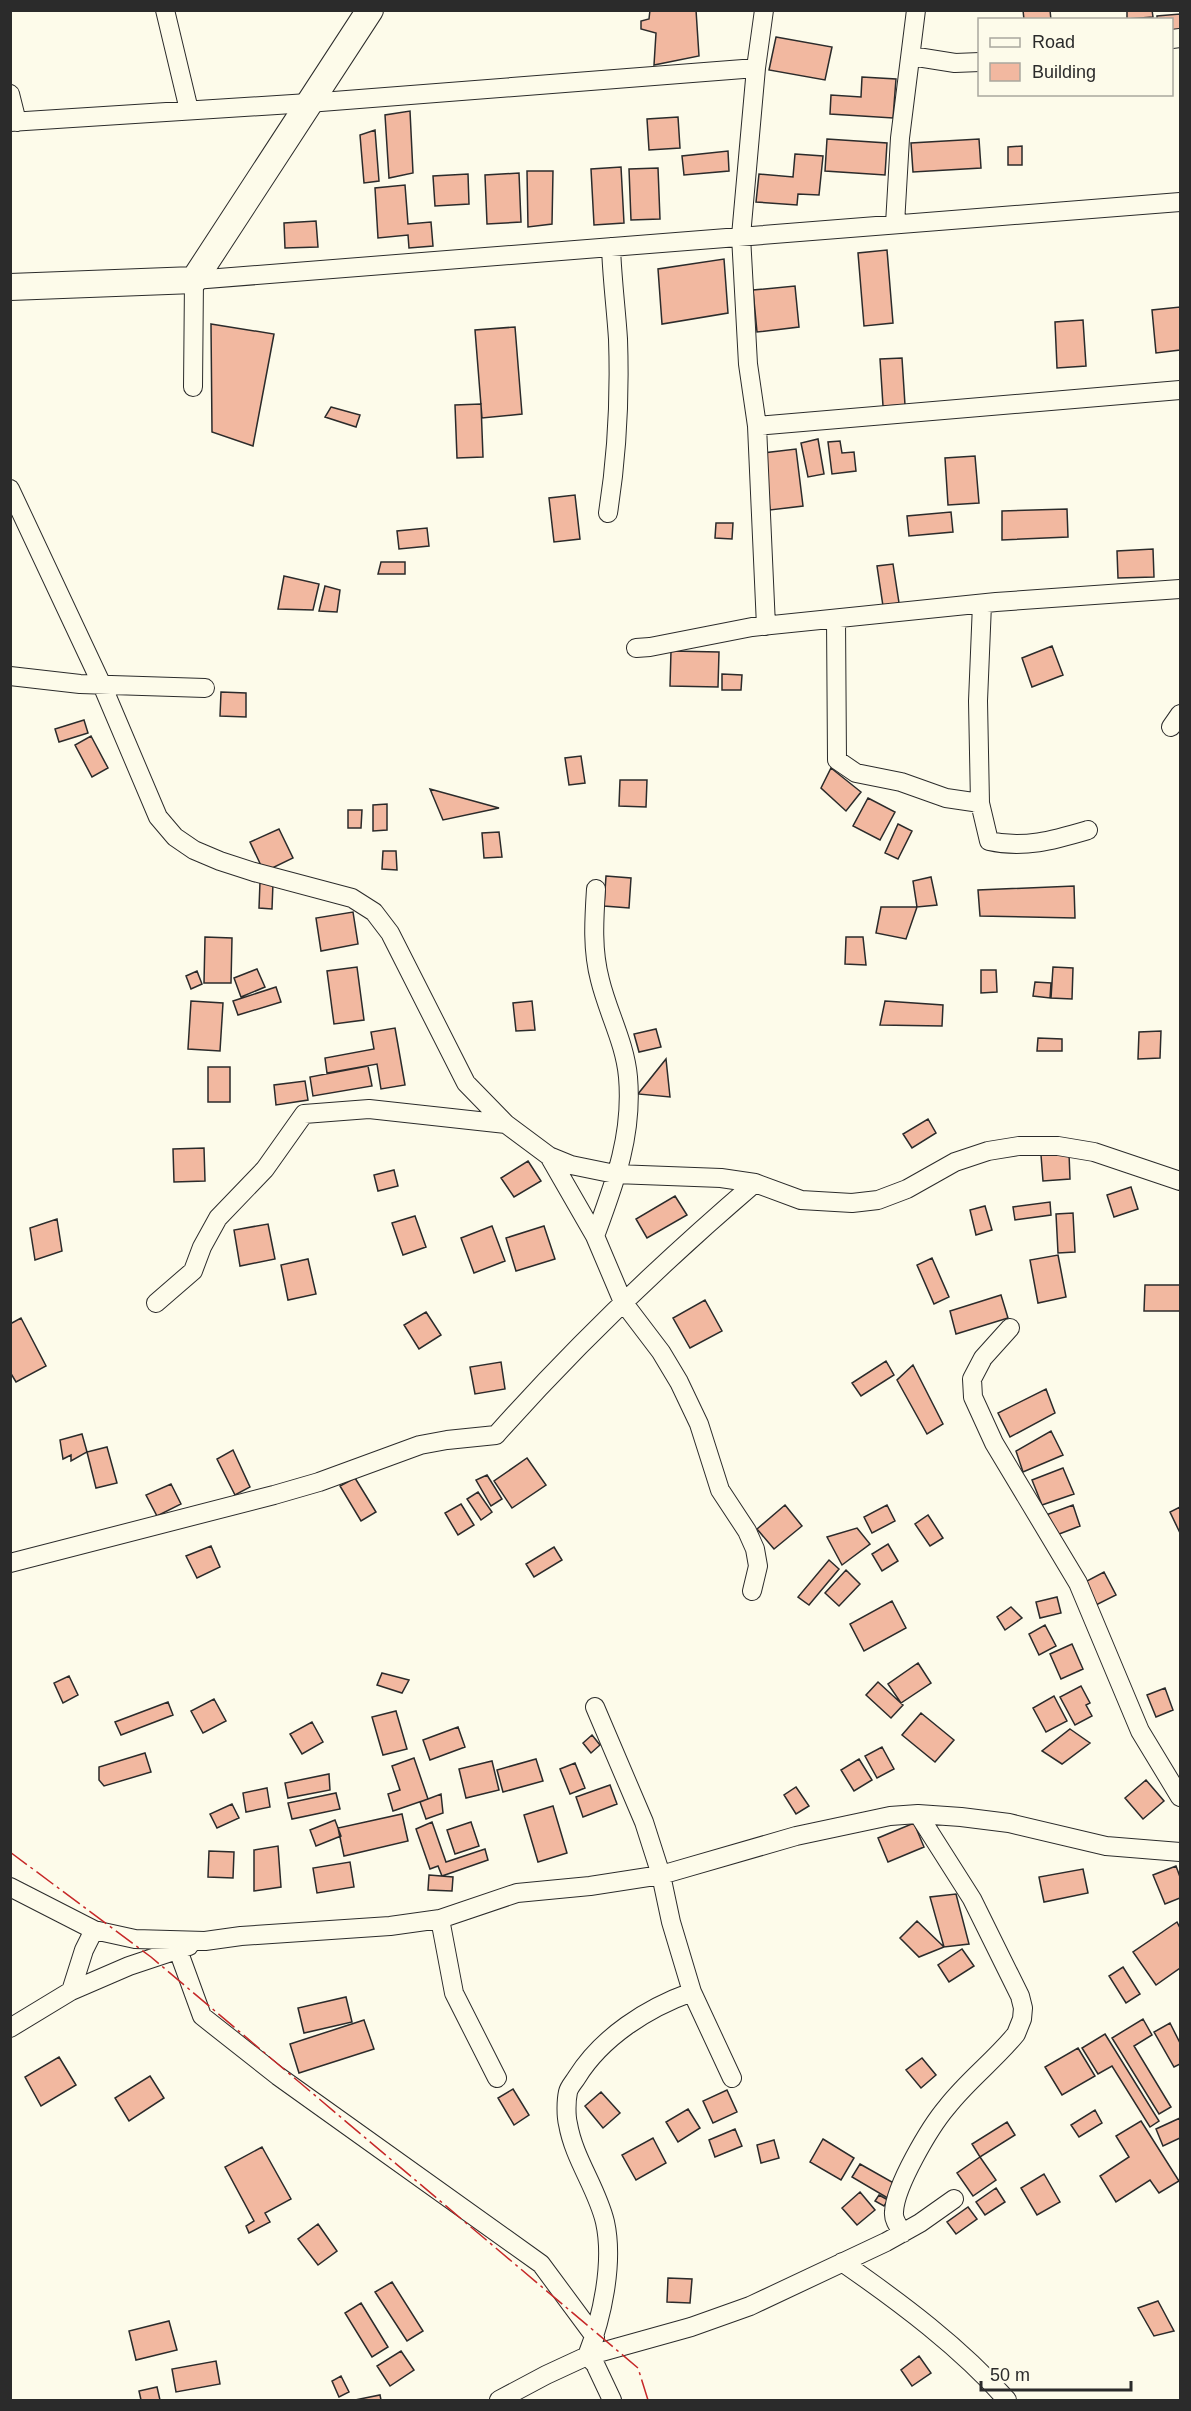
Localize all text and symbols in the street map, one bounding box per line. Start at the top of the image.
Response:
legend [978,18,1173,96]
text: Road [1032,32,1075,52]
text: Building [1032,62,1096,82]
scale bar [981,2354,1131,2392]
text: 50 m [990,2365,1030,2385]

